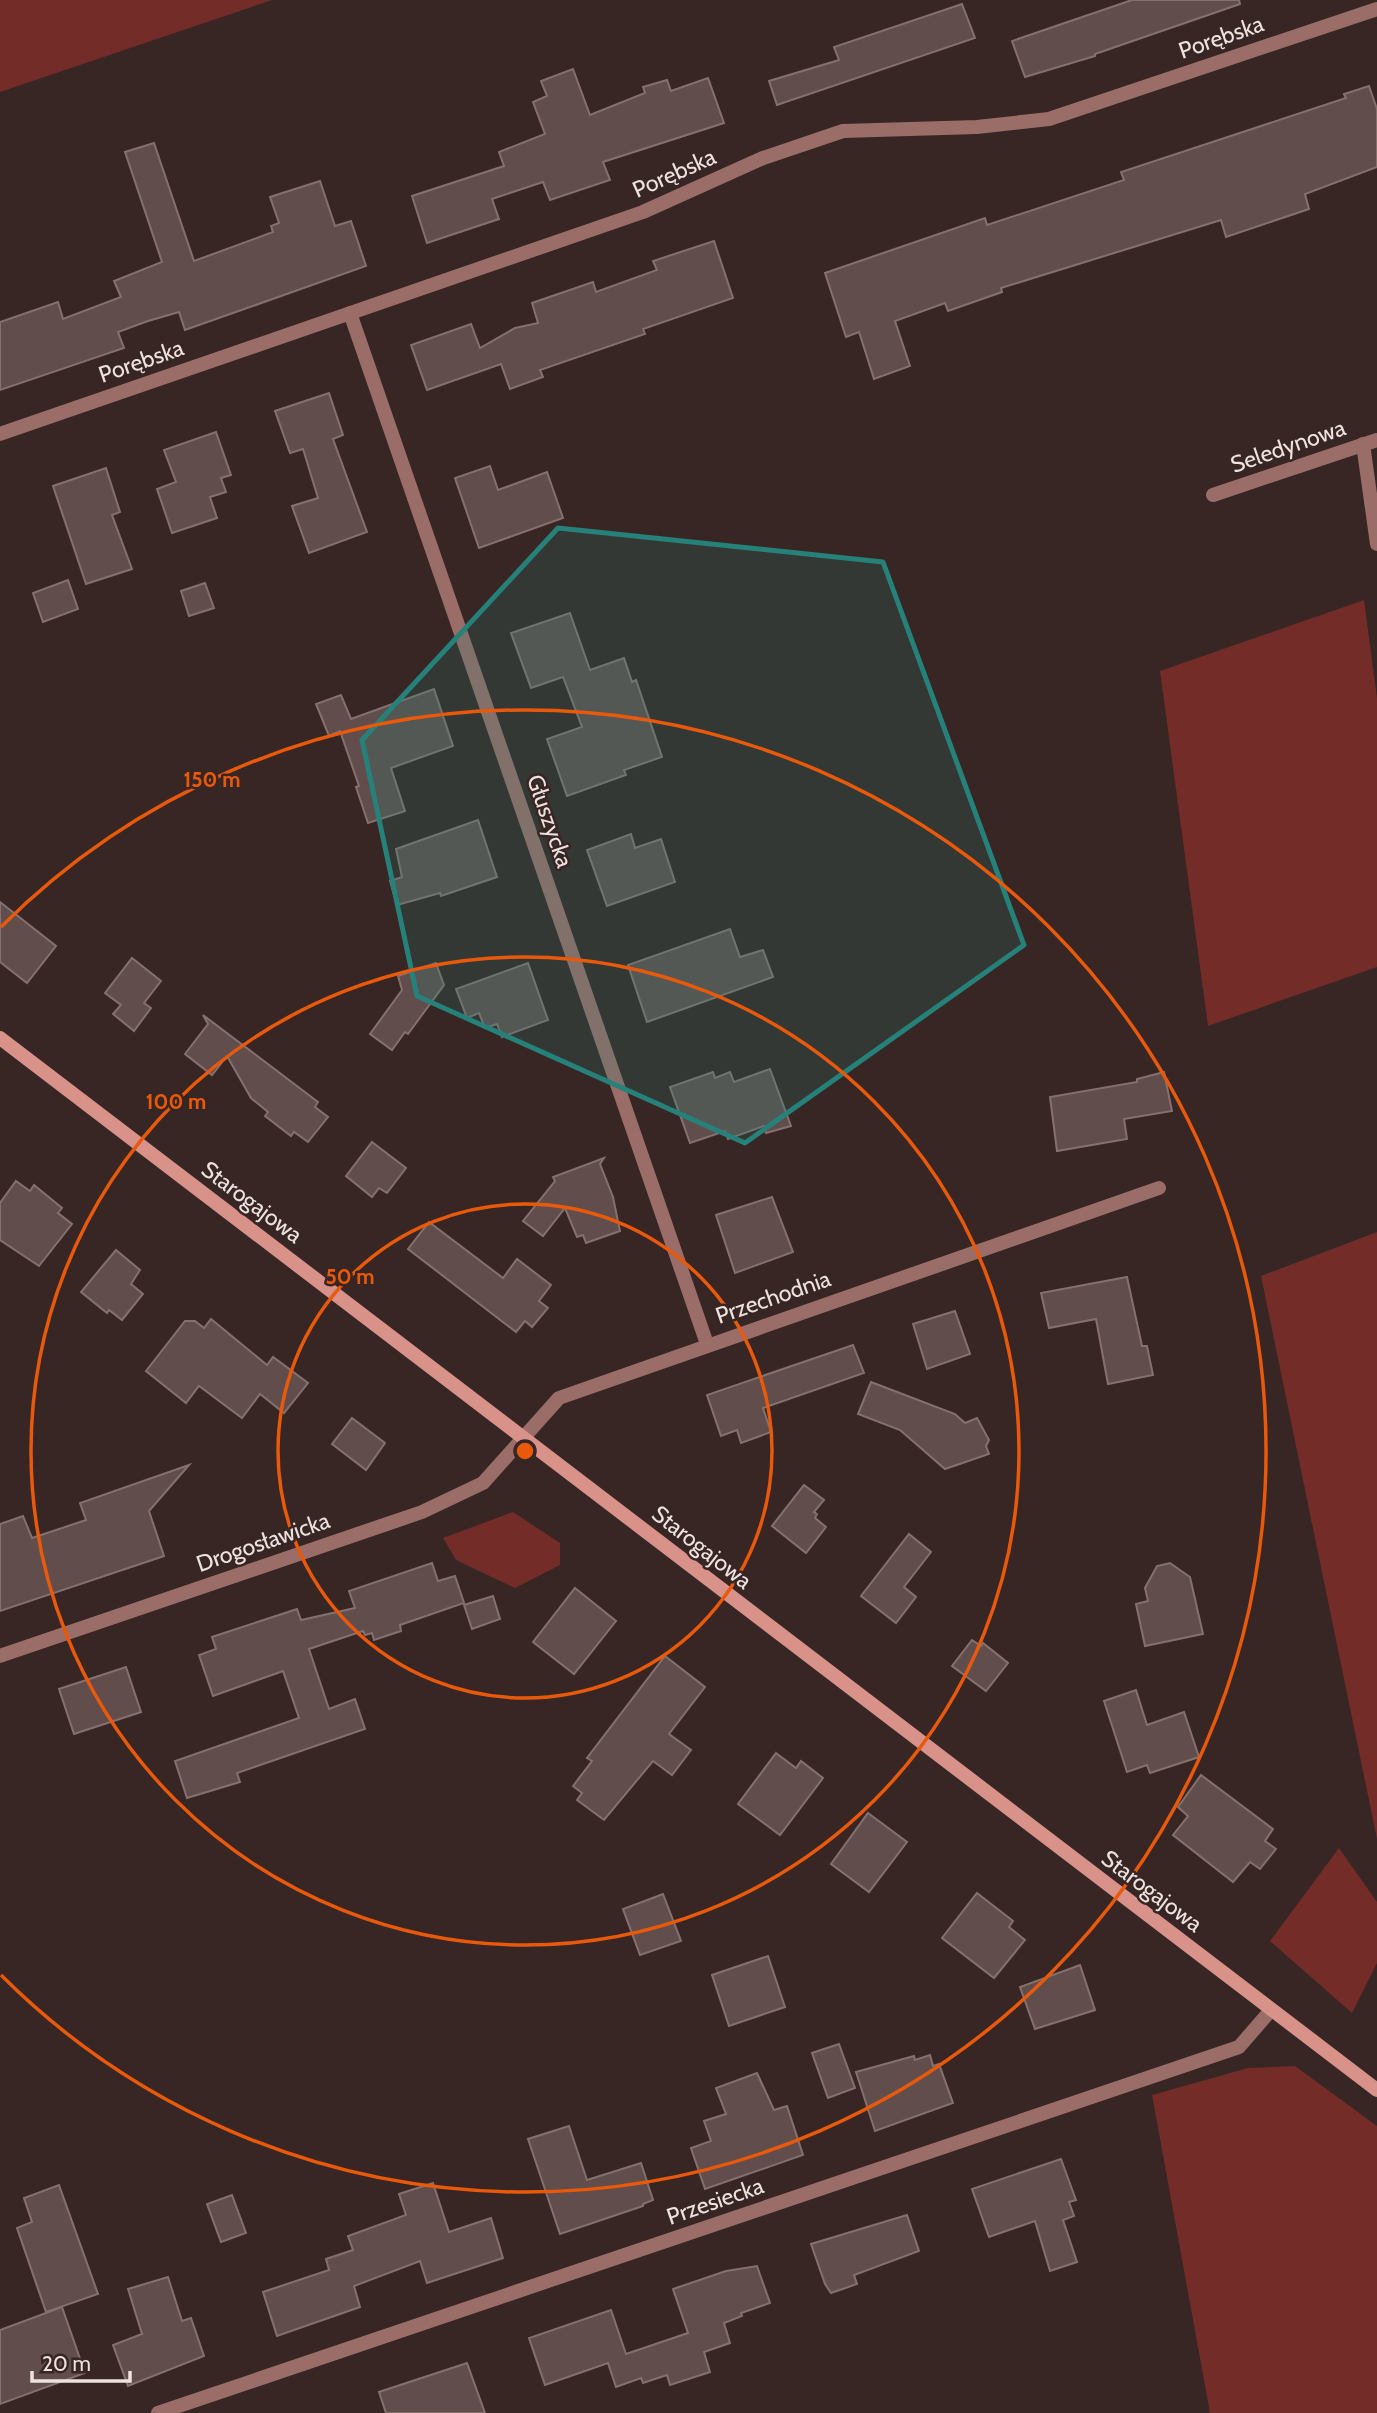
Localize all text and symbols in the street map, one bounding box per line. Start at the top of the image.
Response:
street label: Porębska [1175,9,1267,65]
street label: Porębska [628,142,720,204]
street label: Porębska [95,333,187,389]
street label: Seledynowa [1227,413,1349,479]
text: 150 m [184,767,240,792]
street label: Głuszycka [521,771,579,871]
text: 100 m [146,1089,206,1114]
street label: Starogajowa [196,1155,308,1249]
text: 50 m [325,1264,375,1289]
street label: Przechodnia [712,1264,834,1330]
centre of rings [513,1439,537,1463]
street label: Starogajowa [646,1499,758,1595]
street label: Drogosławicka [193,1506,333,1578]
street label: Starogajowa [1096,1844,1208,1938]
street label: Przesiecka [663,2171,767,2231]
scale bar [32,2340,130,2384]
text: 20 m [42,2351,91,2376]

